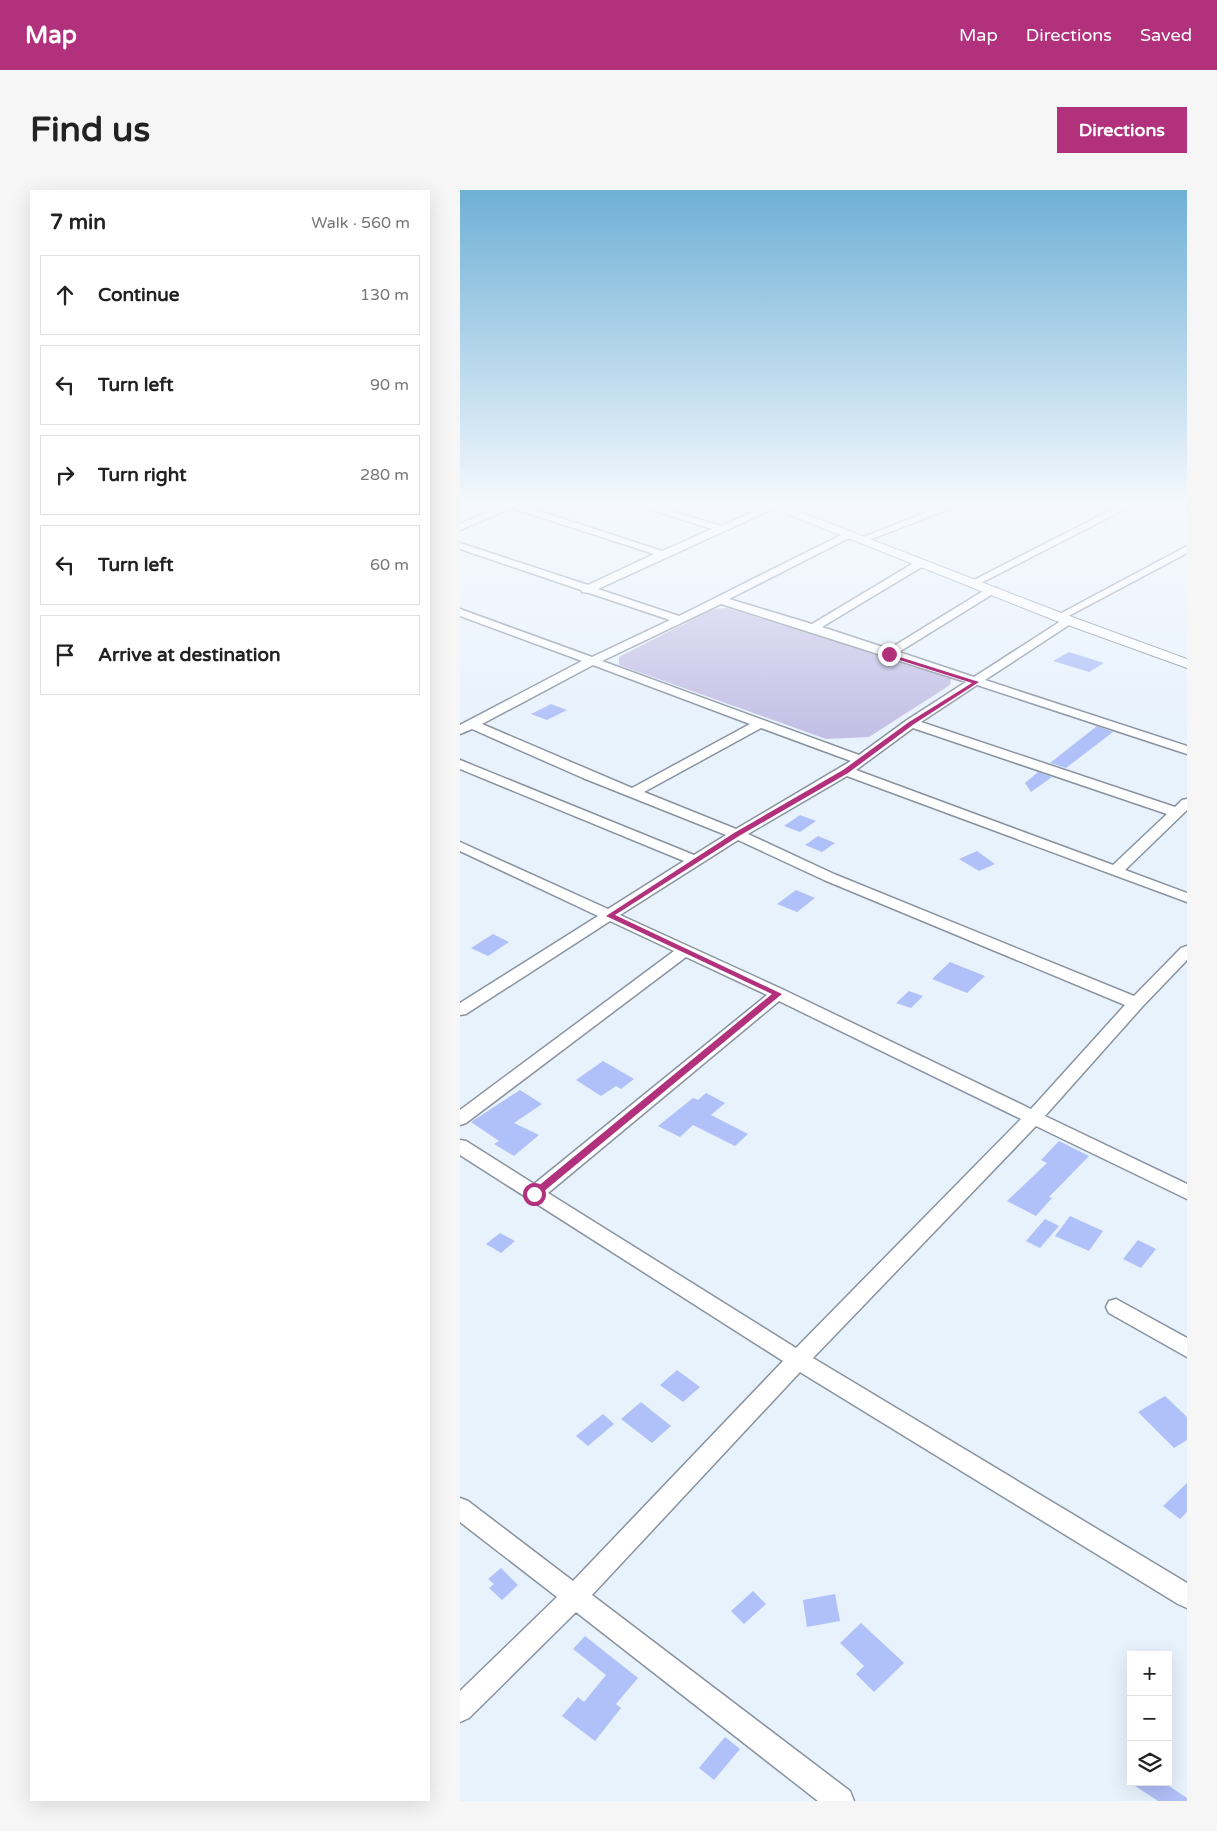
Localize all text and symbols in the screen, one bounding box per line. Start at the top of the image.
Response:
text: Map [25,21,77,50]
text: Map [959,24,998,46]
text: Directions [1026,24,1112,46]
text: Saved [1140,24,1192,46]
button: Directions [1057,107,1187,153]
text: Find us [30,109,150,151]
text: 7 min [50,210,106,235]
text: Walk · 560 m [311,213,410,233]
icon: ahead [51,281,79,309]
text: Continue [98,284,180,306]
text: 130 m [360,285,409,305]
icon: left [51,371,79,399]
text: Turn left [98,374,174,396]
text: 90 m [370,375,409,395]
icon: right [51,461,79,489]
text: Turn right [98,464,186,486]
text: 280 m [360,465,409,485]
icon: left [51,551,79,579]
text: Turn left [98,554,174,576]
text: 60 m [370,555,409,575]
icon: arrive [51,641,79,669]
route end [878,643,901,666]
text: Arrive at destination [98,644,281,666]
route start [523,1183,546,1206]
map controls [1127,1651,1172,1786]
button: + [1127,1651,1172,1696]
button: − [1127,1696,1172,1741]
button: layers [1127,1741,1172,1786]

